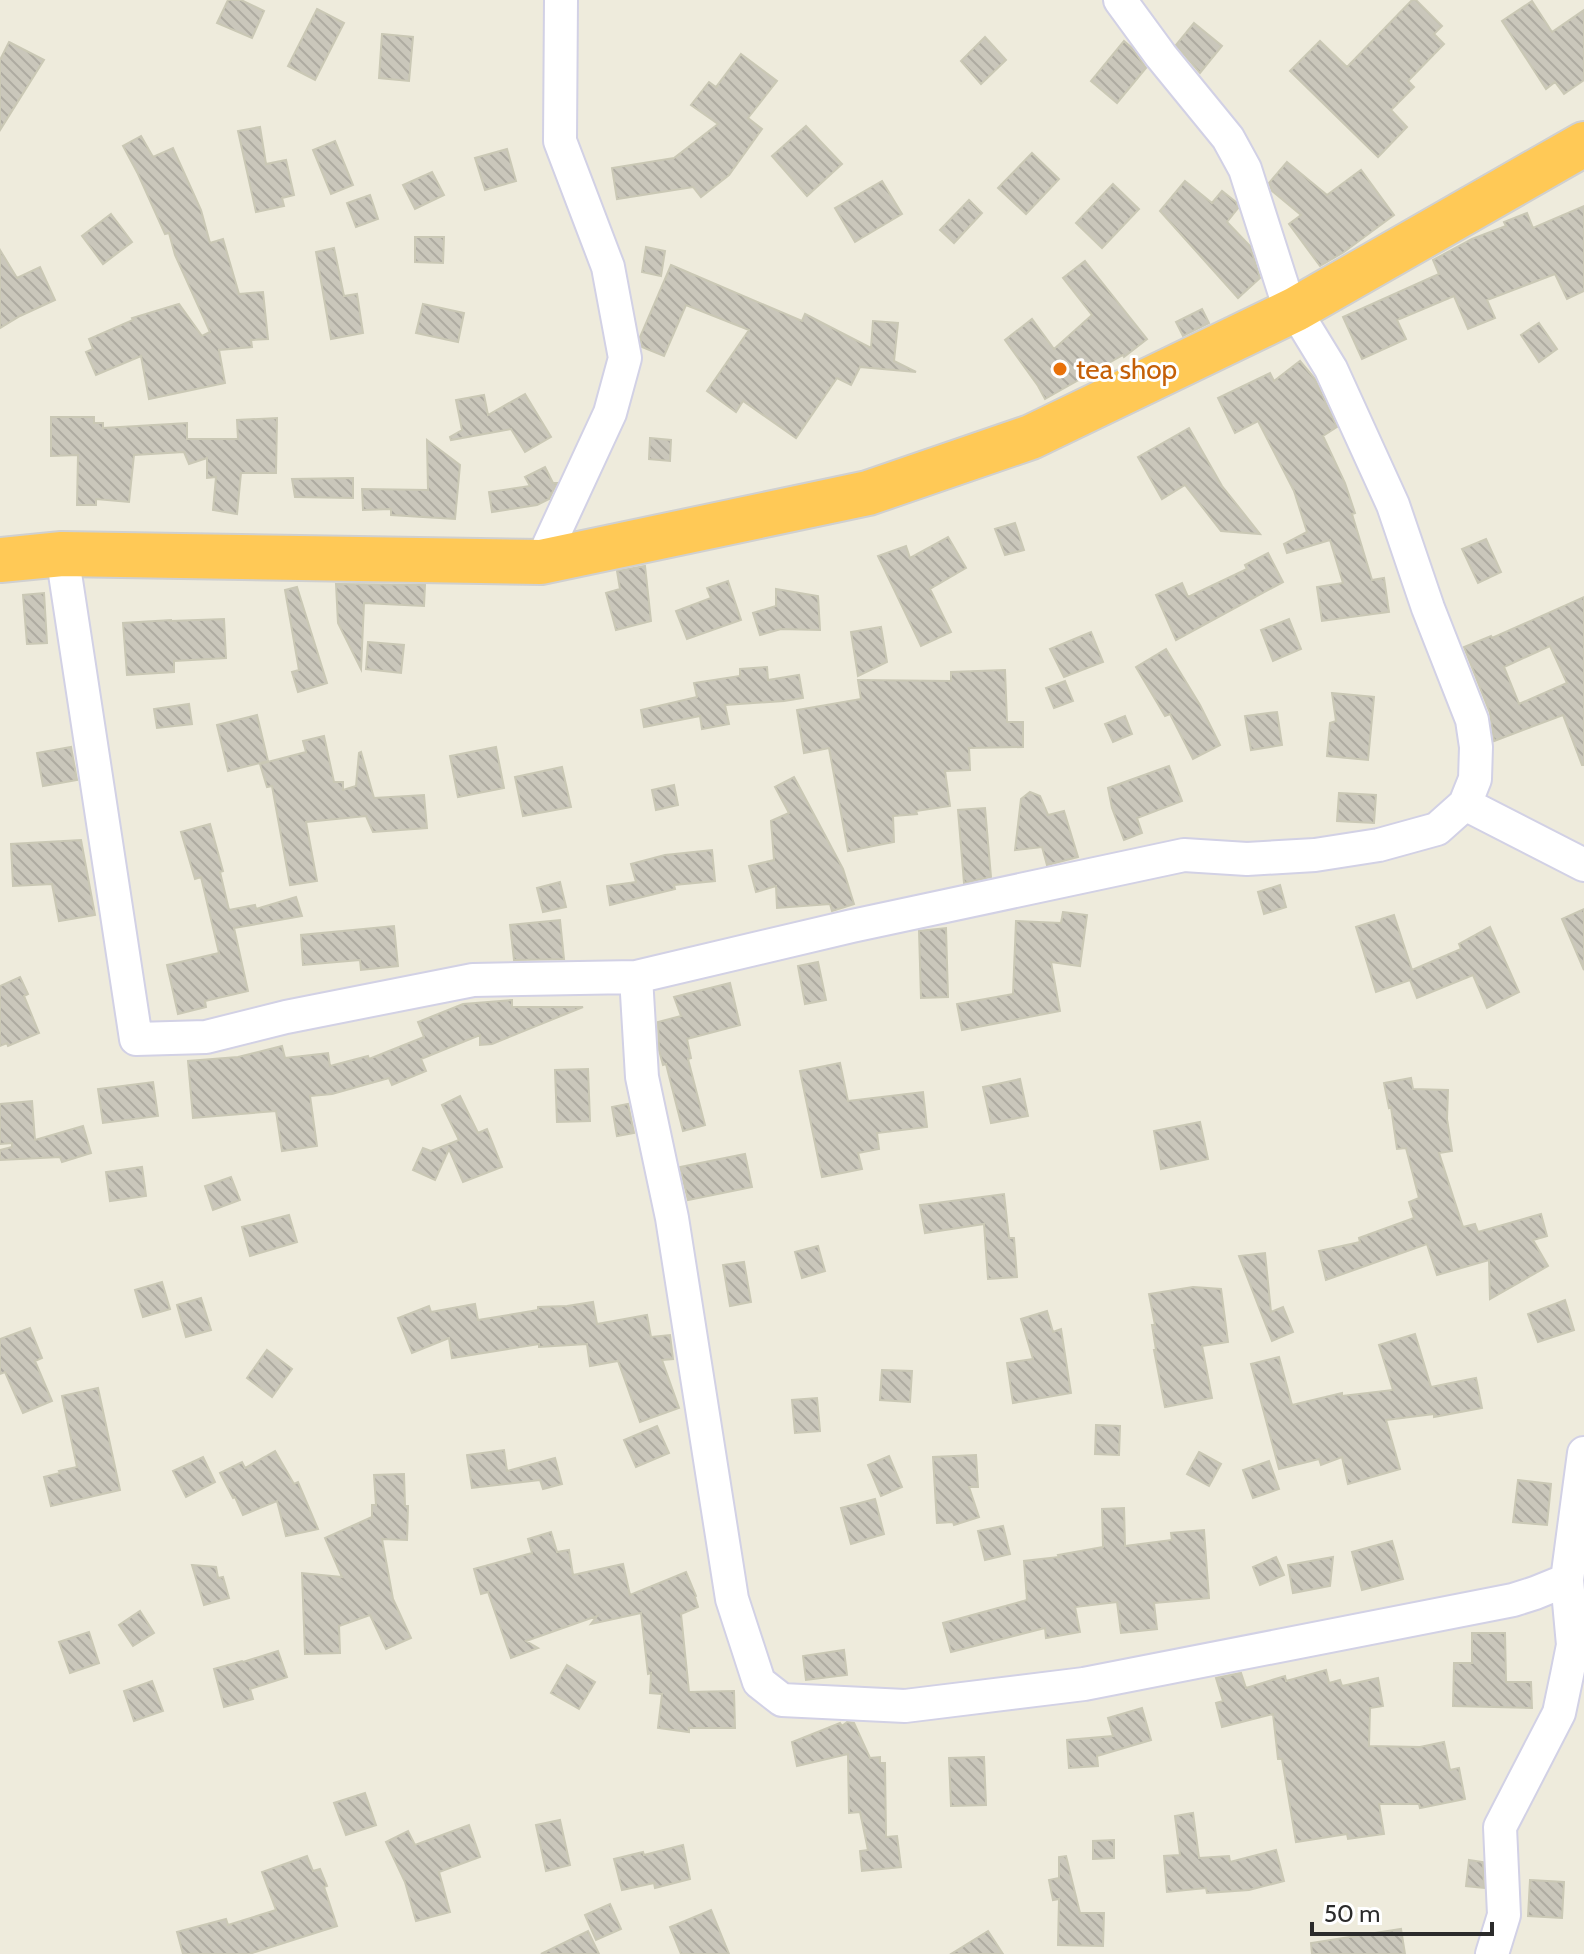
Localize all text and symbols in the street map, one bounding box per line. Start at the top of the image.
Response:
place label: tea shop [1076,352,1177,386]
marker: tea shop [1051,360,1069,378]
scale bar [1312,1886,1492,1936]
text: 50 m [1324,1899,1380,1928]

